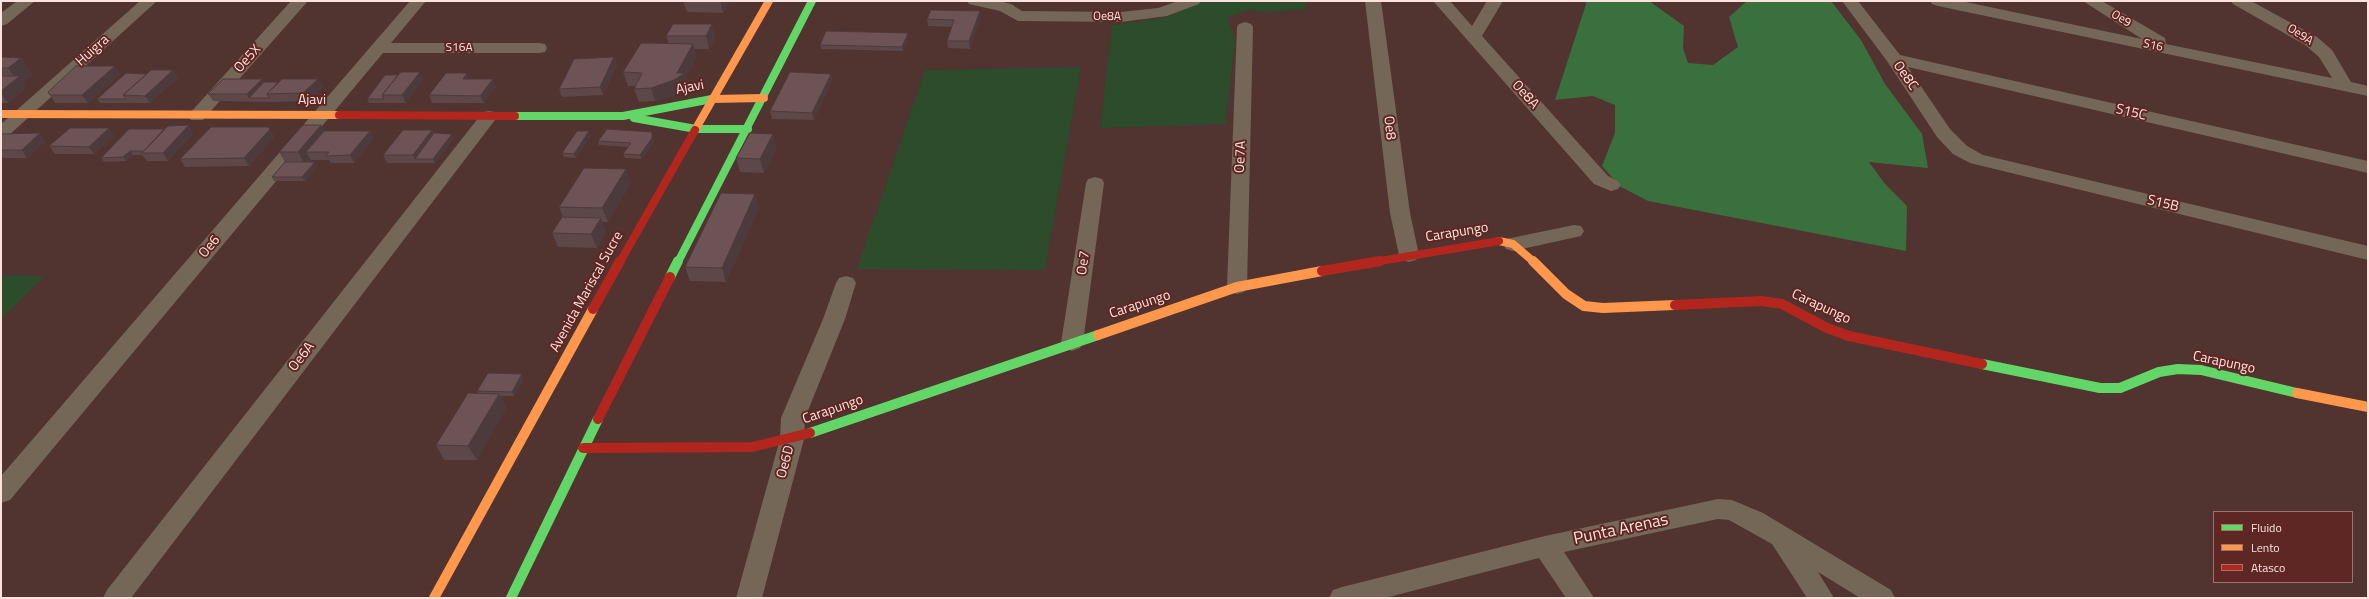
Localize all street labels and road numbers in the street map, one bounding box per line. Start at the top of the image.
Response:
street label: Oe9 [2108,7,2134,31]
street label: Oe8A [1093,10,1121,24]
street label: Oe9A [2284,21,2316,49]
street label: Huigra [73,32,113,70]
street label: S16 [2142,37,2164,55]
street label: S16A [445,41,473,55]
street label: Oe5X [231,42,265,76]
street label: Oe8C [1889,58,1921,94]
street label: Ajavi [675,77,705,99]
street label: Oe8A [1508,77,1542,113]
street label: Ajavi [298,93,326,109]
street label: S15C [2114,101,2148,125]
street label: Oe8 [1379,115,1399,141]
street label: Oe7A [1232,140,1250,174]
street label: S15B [2146,192,2180,216]
street label: Carapungo [1424,220,1490,246]
street label: Avenida Mariscal Sucre [547,229,627,355]
street label: Oe6 [196,232,224,262]
street label: Oe7 [1074,250,1094,276]
street label: Carapungo [1789,286,1853,328]
street label: Carapungo [1107,287,1173,323]
street label: Oe6A [285,339,319,375]
street label: Carapungo [2191,348,2257,378]
street label: Carapungo [800,392,866,428]
street label: Oe6D [774,444,798,480]
street label: Punta Arenas [1572,510,1670,550]

